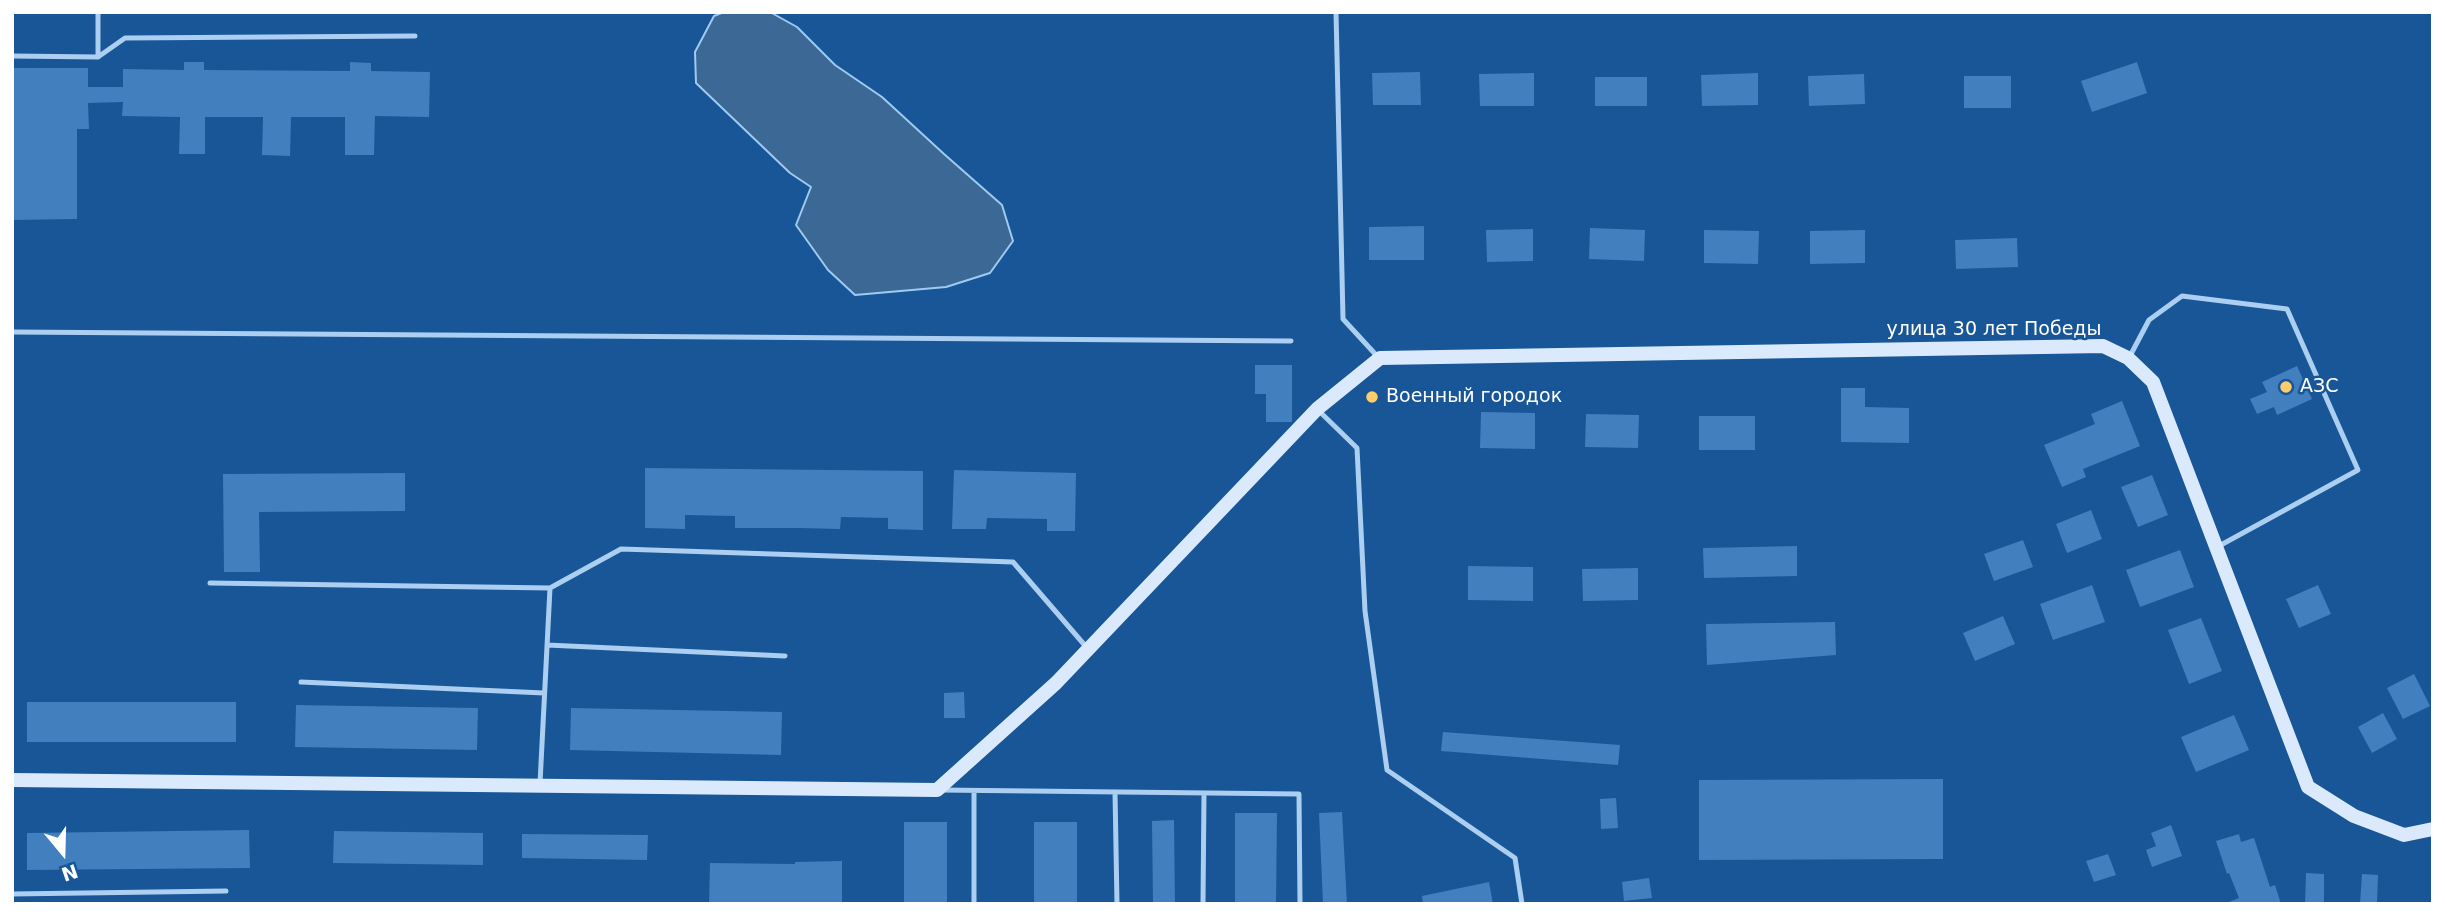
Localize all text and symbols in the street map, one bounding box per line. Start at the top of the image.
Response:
street label: улица 30 лет Победы [1887,319,2101,341]
place label: АЗС [2300,376,2338,398]
marker: АЗС [2278,379,2294,395]
place label: Военный городок [1386,386,1562,408]
marker: Военный городок [1364,389,1380,405]
north arrow [28,818,98,888]
text: N [59,860,81,886]

